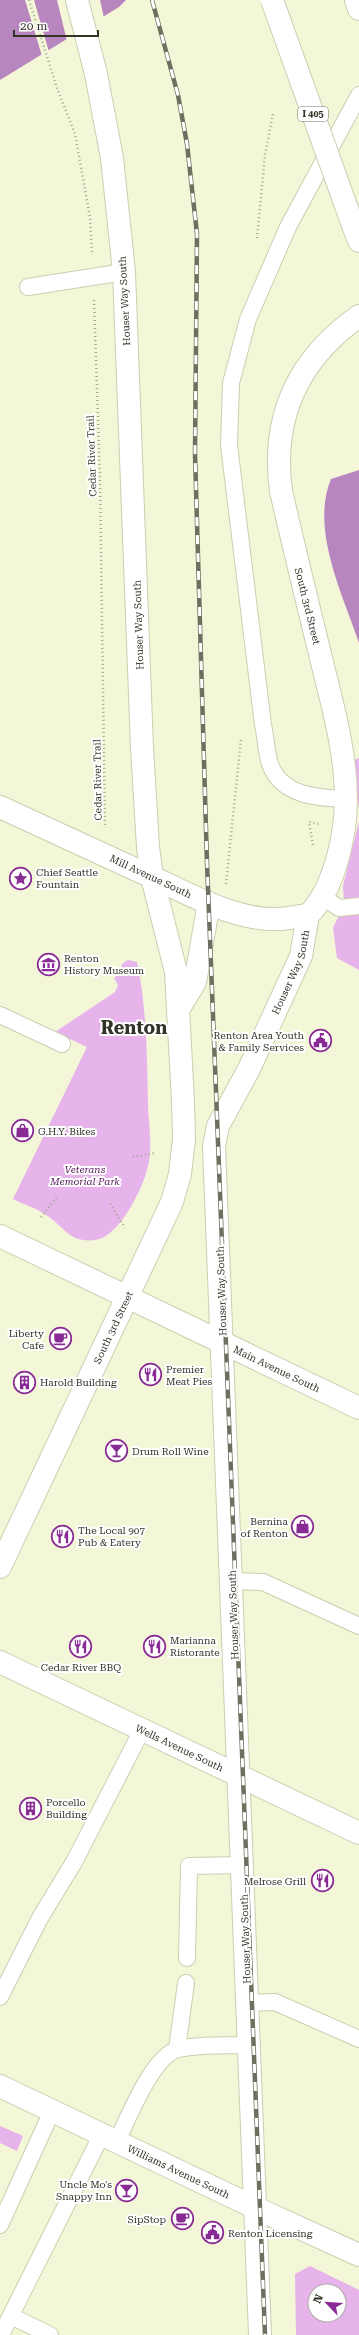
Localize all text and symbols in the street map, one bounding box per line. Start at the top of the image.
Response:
scale bar [14,12,98,38]
text: 20 m [20,19,47,33]
road number: I 405 [298,107,328,121]
street label: Houser Way South [117,255,132,346]
street label: Cedar River Trail [85,415,98,497]
street label: South 3rd Street [293,567,322,646]
street label: Houser Way South [131,579,146,670]
street label: Cedar River Trail [91,739,104,821]
street label: Mill Avenue South [108,853,194,900]
place icon: Chief Seattle Fountain [8,865,34,891]
place label: Chief Seattle Fountain [36,867,98,890]
street label: Houser Way South [270,929,311,1016]
museum icon: Renton History Museum [35,951,61,977]
place label: Renton History Museum [64,953,144,976]
district label: Renton [101,1017,167,1038]
public building icon: Renton Area Youth & Family Services [307,1028,333,1054]
place label: Renton Area Youth & Family Services [213,1030,305,1053]
shop icon: G.H.Y. Bikes [10,1118,36,1144]
place label: G.H.Y. Bikes [38,1126,96,1137]
park label: Veterans Memorial Park [49,1164,120,1187]
street label: Houser Way South [214,1245,229,1336]
street label: South 3rd Street [92,1289,135,1365]
cafe icon: Liberty Cafe [47,1326,73,1352]
place label: Liberty Cafe [9,1328,44,1351]
street label: Main Avenue South [232,1344,322,1395]
restaurant icon: Premier Meat Pies [137,1362,163,1388]
place label: Premier Meat Pies [166,1364,213,1387]
building icon: Harold Building [11,1369,37,1395]
place label: Harold Building [40,1377,117,1388]
bar icon: Drum Roll Wine [103,1438,129,1464]
place label: Drum Roll Wine [132,1446,209,1457]
shop icon: Bernina of Renton [290,1514,316,1540]
place label: Bernina of Renton [241,1516,289,1539]
restaurant icon: The Local 907 Pub & Eatery [50,1523,76,1549]
place label: The Local 907 Pub & Eatery [78,1525,145,1548]
street label: Houser Way South [226,1569,241,1660]
restaurant icon: Marianna Ristorante [141,1633,167,1659]
restaurant icon: Cedar River BBQ [68,1634,94,1660]
place label: Marianna Ristorante [170,1635,220,1658]
place label: Cedar River BBQ [41,1662,121,1673]
street label: Wells Avenue South [134,1722,226,1774]
building icon: Porcello Building [18,1795,44,1821]
place label: Porcello Building [46,1797,87,1820]
restaurant icon: Melrose Grill [309,1868,335,1894]
place label: Melrose Grill [244,1876,306,1887]
street label: Houser Way South [238,1893,253,1984]
street label: Williams Avenue South [126,2143,232,2201]
bar icon: Uncle Mo's Snappy Inn [114,2177,140,2203]
place label: Uncle Mo's Snappy Inn [56,2179,113,2202]
cafe icon: SipStop [169,2206,195,2232]
place label: SipStop [128,2214,166,2225]
public building icon: Renton Licensing [200,2220,226,2246]
place label: Renton Licensing [228,2228,313,2239]
north arrow [307,2283,347,2323]
text: N [311,2292,326,2306]

